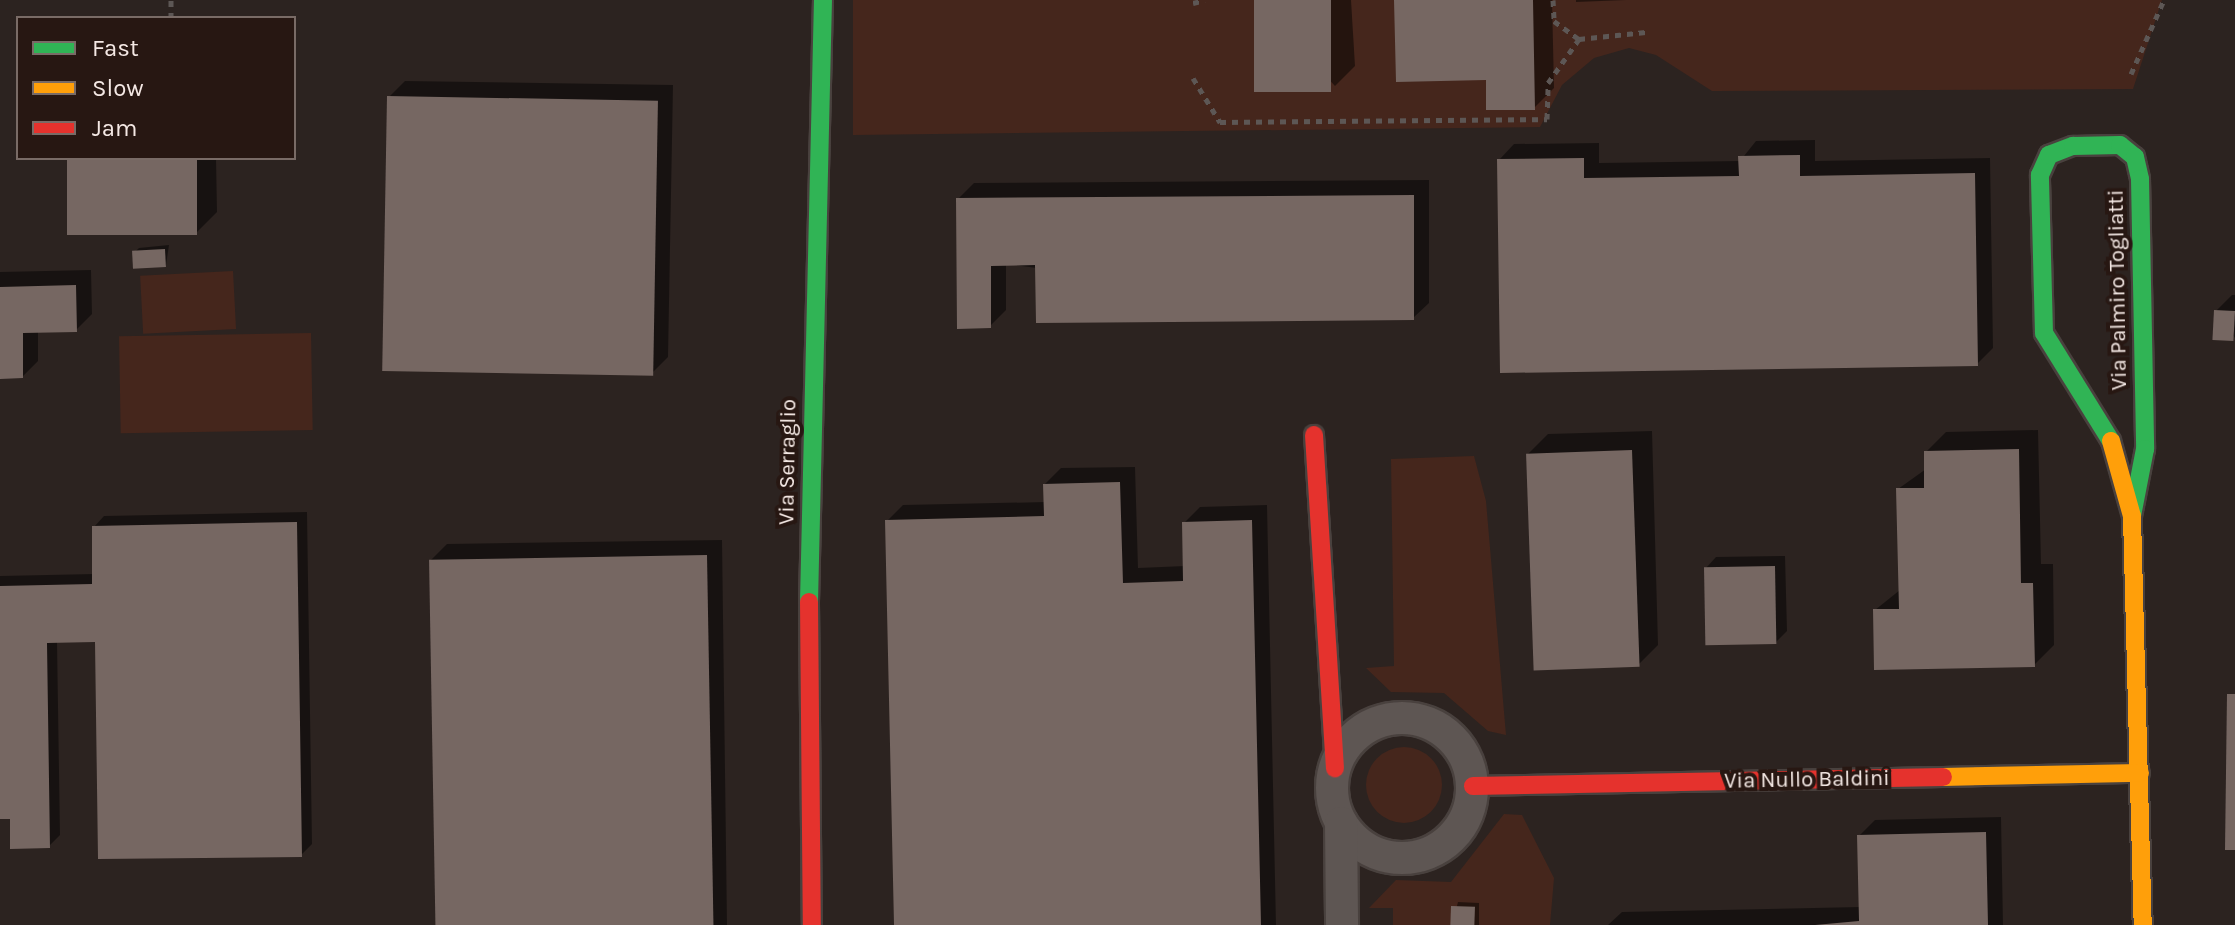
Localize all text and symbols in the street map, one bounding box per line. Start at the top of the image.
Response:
legend [16,16,296,160]
text: Fast [92,34,139,62]
text: Slow [92,74,144,102]
text: Jam [92,114,137,142]
street label: Via Palmiro Togliatti [2103,189,2133,391]
street label: Via Serraglio [774,399,802,525]
street label: Via Nullo Baldini [1724,765,1890,795]

